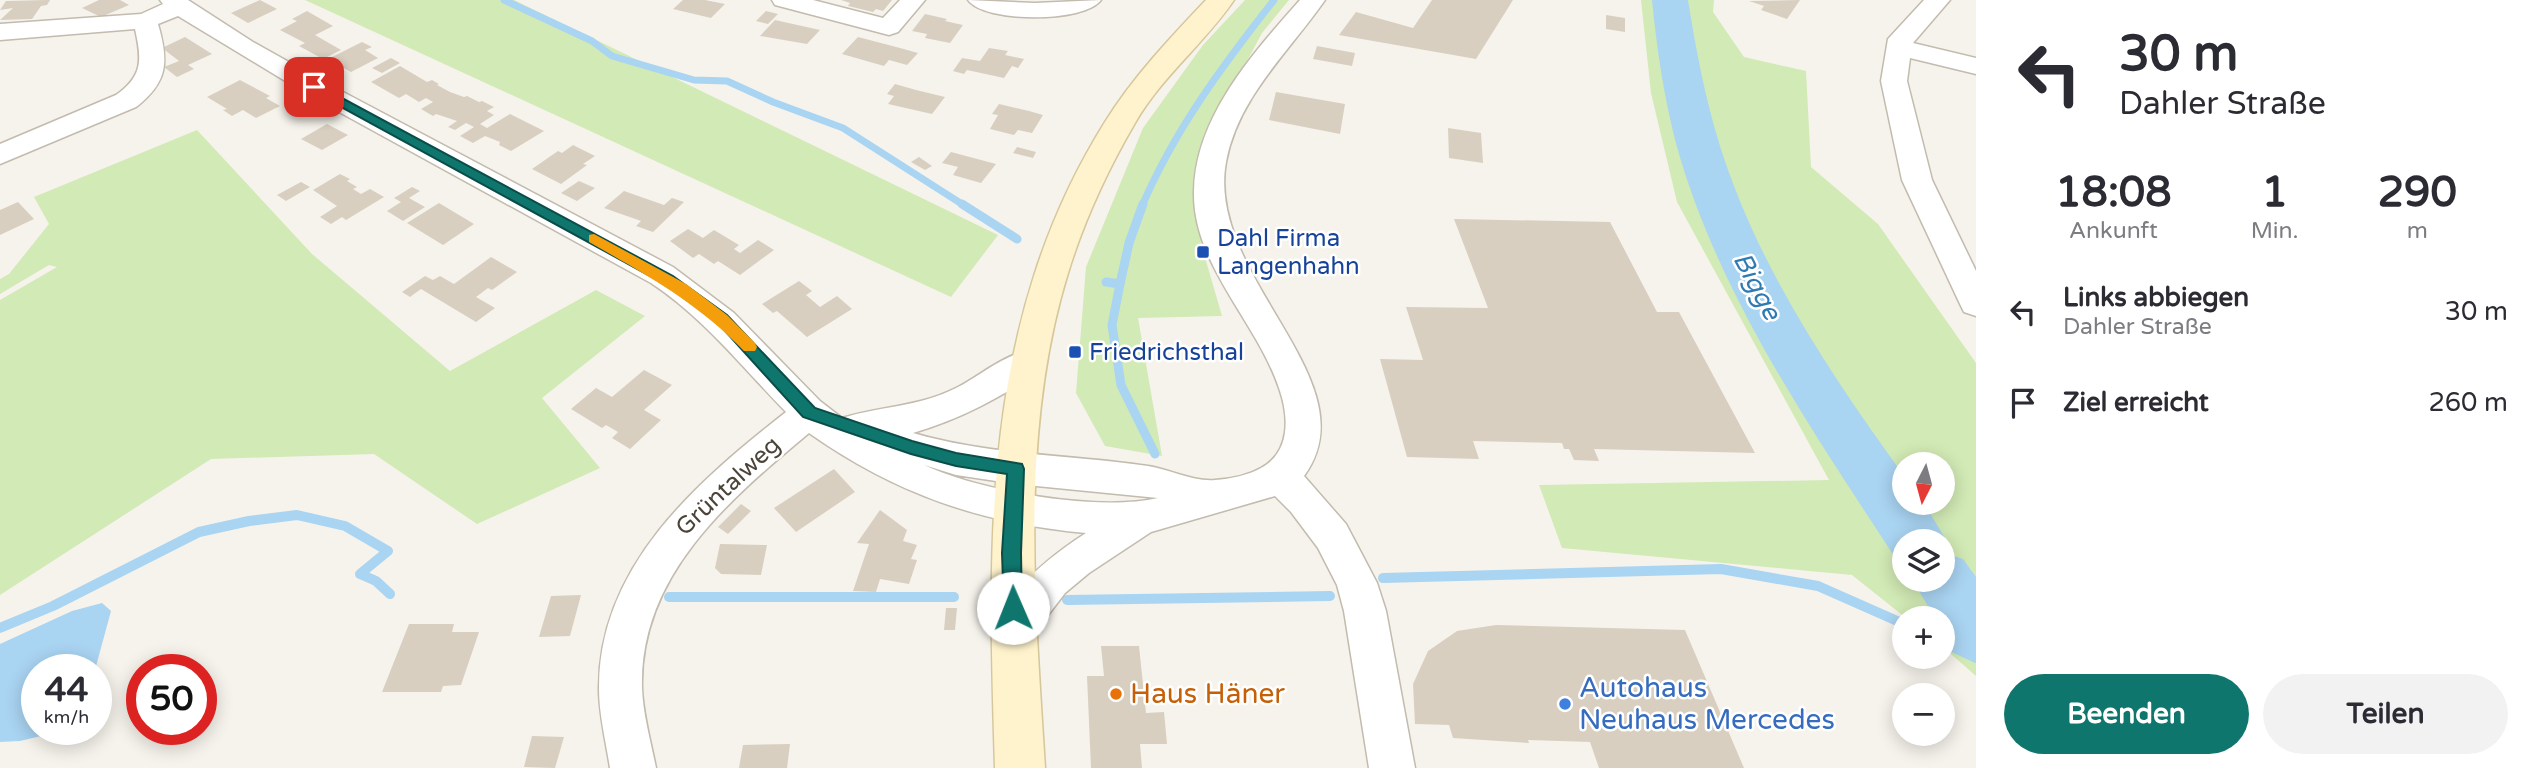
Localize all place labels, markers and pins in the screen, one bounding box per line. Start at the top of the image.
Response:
pin [284,57,344,117]
place label: Dahl Firma Langenhahn [1217,224,1360,281]
marker: Dahl Firma Langenhahn [1195,244,1211,260]
place label: Friedrichsthal [1089,338,1244,367]
marker: Friedrichsthal [1067,344,1083,360]
place label: Autohaus Neuhaus Mercedes [1579,671,1835,737]
place label: Haus Häner [1130,677,1285,711]
marker: Haus Häner [1108,686,1124,702]
marker: Autohaus Neuhaus Mercedes [1557,696,1573,712]

